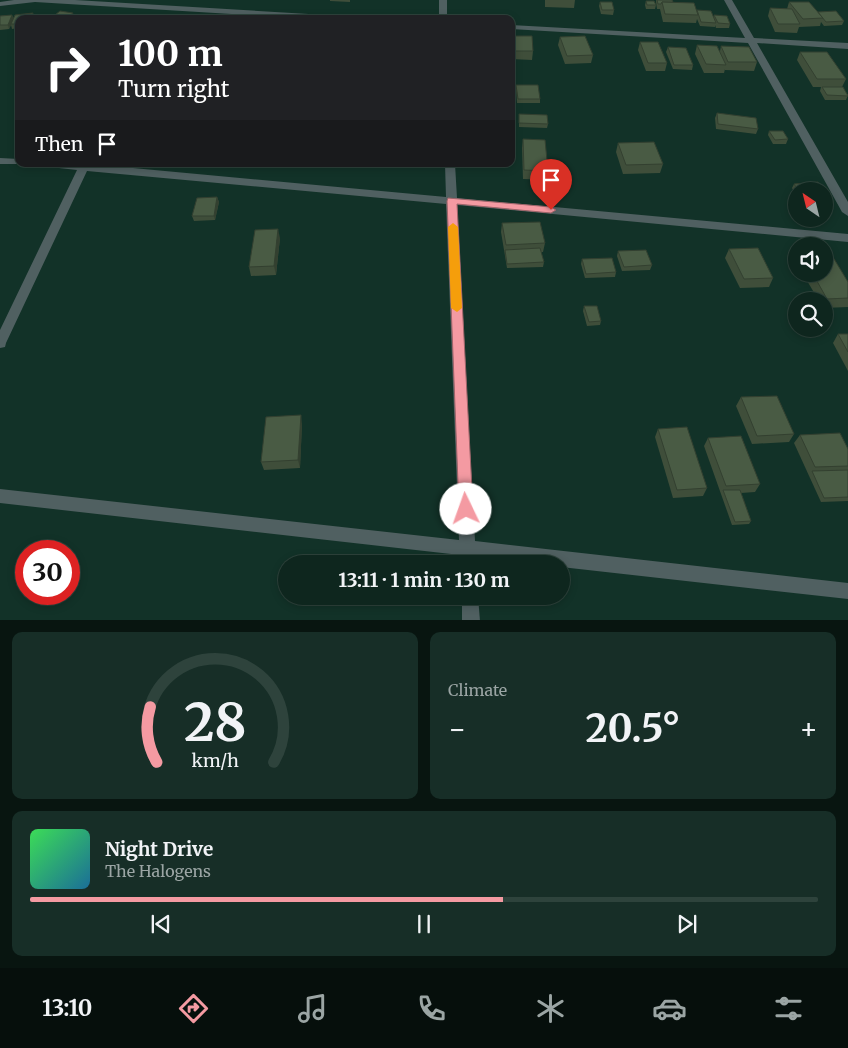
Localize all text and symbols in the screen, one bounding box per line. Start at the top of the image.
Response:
text: 100 m [118,32,223,76]
icon: right [35,35,100,100]
text: Turn right [118,75,229,103]
icon: arrive [93,130,121,158]
text: Then [35,132,83,156]
pin [530,159,572,210]
icon: arrive [537,166,565,194]
north arrow [788,182,832,228]
map controls [788,182,833,337]
button: sound [788,237,833,282]
button: search [788,292,833,337]
position arrow [439,482,491,534]
speed limit sign: 30 [15,540,80,605]
text: 13:11 · 1 min · 130 m [338,568,510,592]
text: Climate [448,680,507,700]
text: 28 [184,690,246,755]
text: 20.5° [586,705,680,752]
text: − [448,711,467,747]
text: + [799,711,818,747]
text: km/h [191,749,239,772]
text: Night Drive [105,837,213,861]
text: The Halogens [105,861,211,881]
icon: previous [147,910,175,938]
icon: pause [410,910,438,938]
icon: next [673,910,701,938]
icon: directions [176,991,211,1026]
icon: music [295,991,330,1026]
icon: phone [414,991,449,1026]
icon: climate [533,991,568,1026]
icon: car [652,991,687,1026]
icon: filters [771,991,806,1026]
text: 13:10 [42,994,92,1022]

